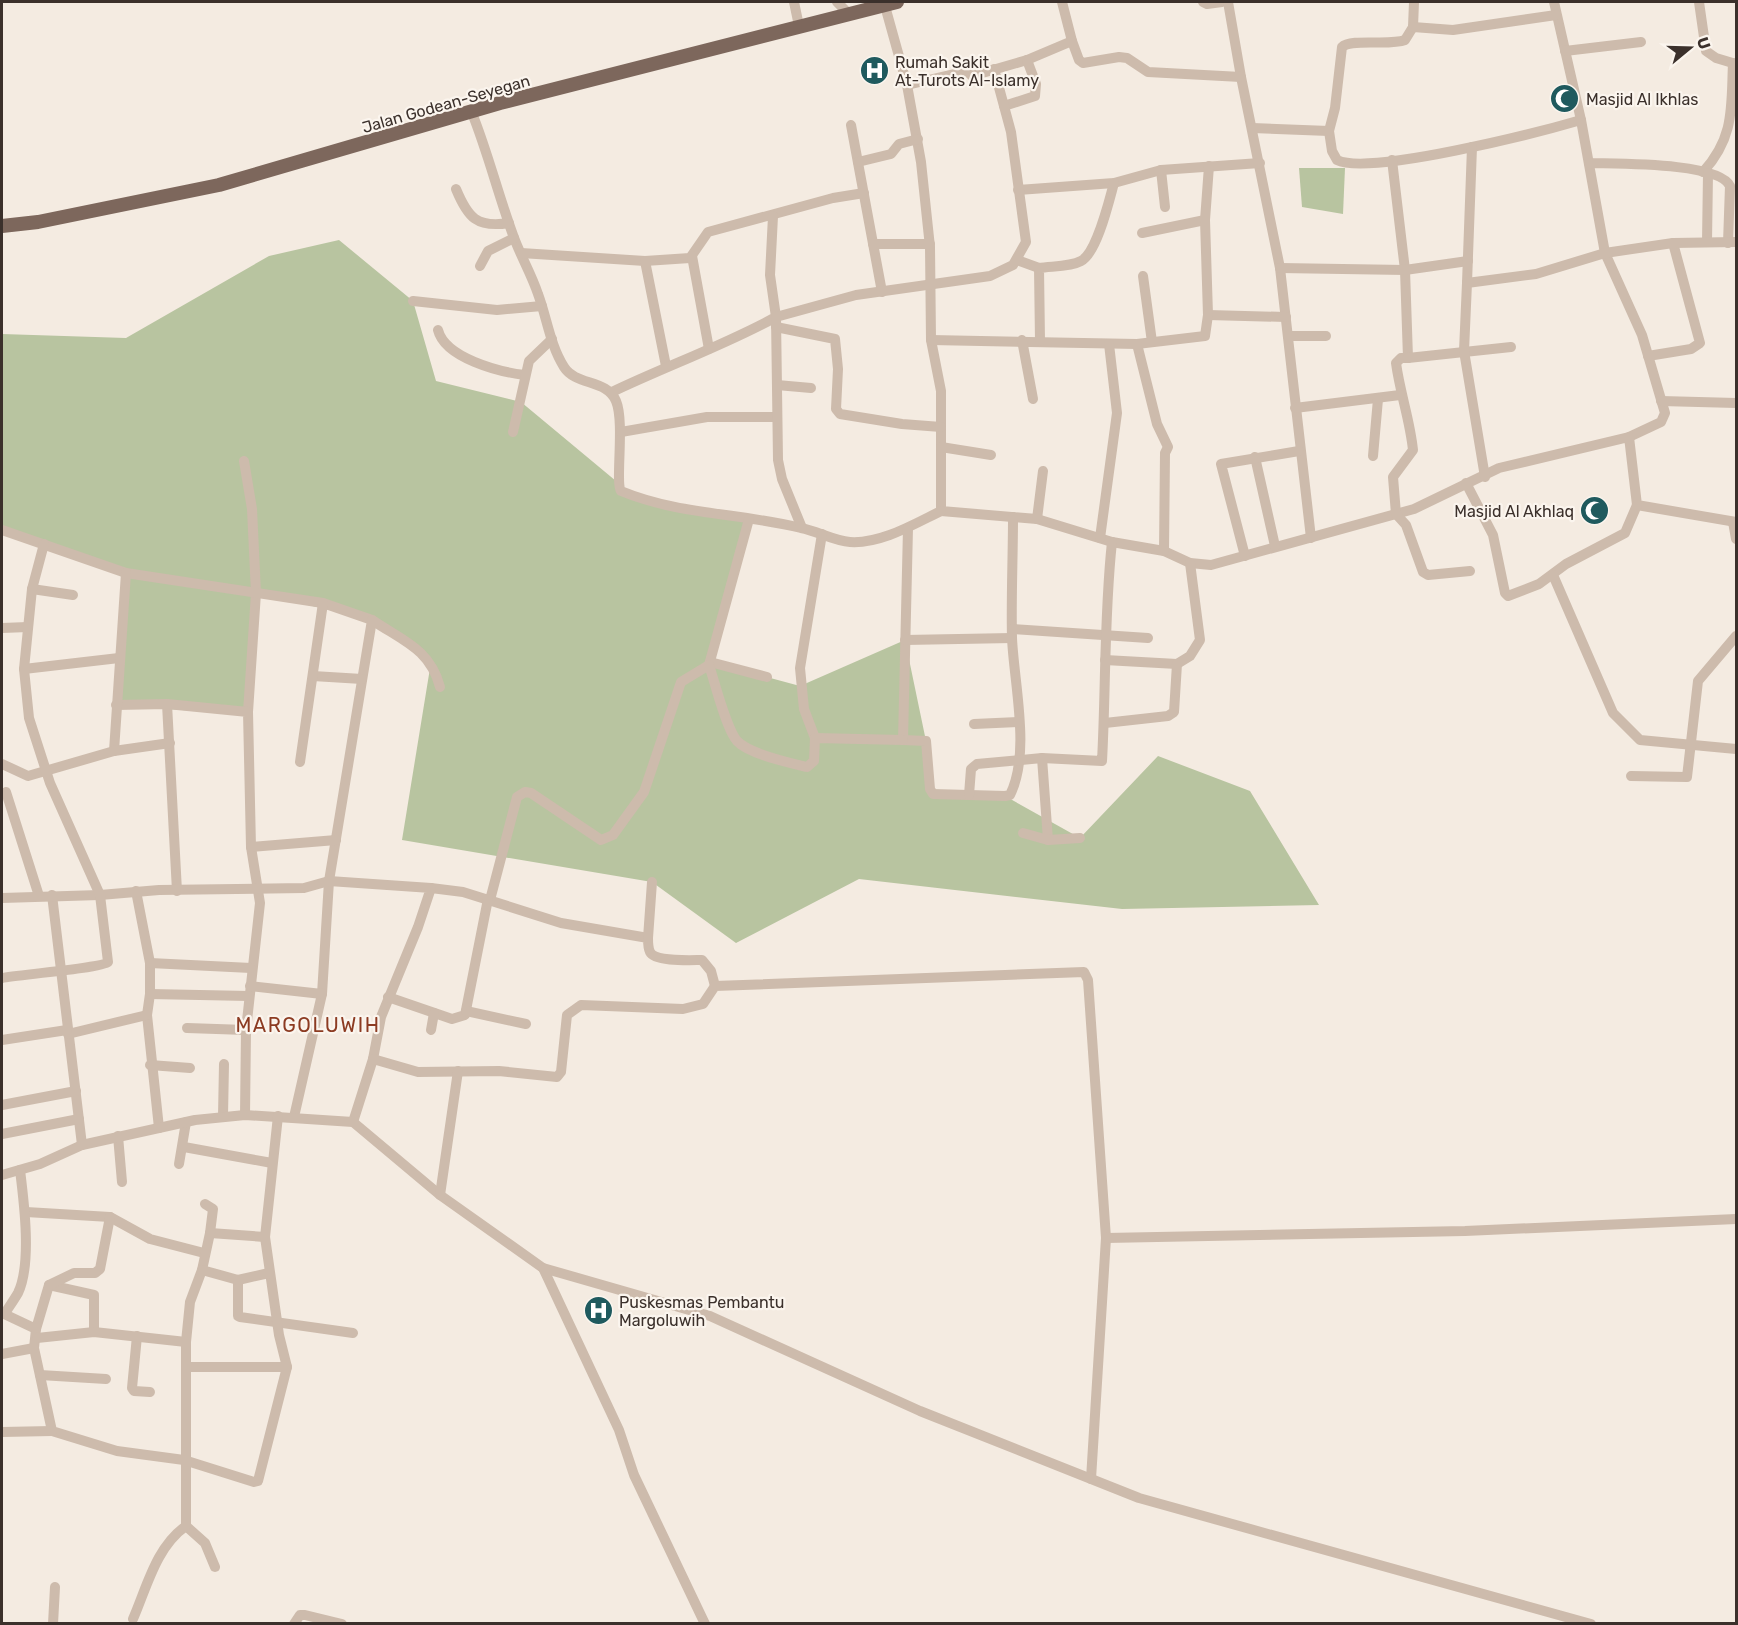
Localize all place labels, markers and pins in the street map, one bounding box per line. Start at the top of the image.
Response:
place label: Rumah Sakit At-Turots Al-Islamy [895,53,1039,90]
hospital icon: Rumah Sakit At-Turots Al-Islamy [858,55,890,87]
mosque icon: Masjid Al Ikhlas [1549,83,1581,115]
place label: Masjid Al Ikhlas [1586,90,1698,109]
mosque icon: Masjid Al Akhlaq [1579,495,1611,527]
place label: Masjid Al Akhlaq [1454,502,1574,521]
place label: Puskesmas Pembantu Margoluwih [619,1293,784,1330]
hospital icon: Puskesmas Pembantu Margoluwih [582,1295,614,1327]

